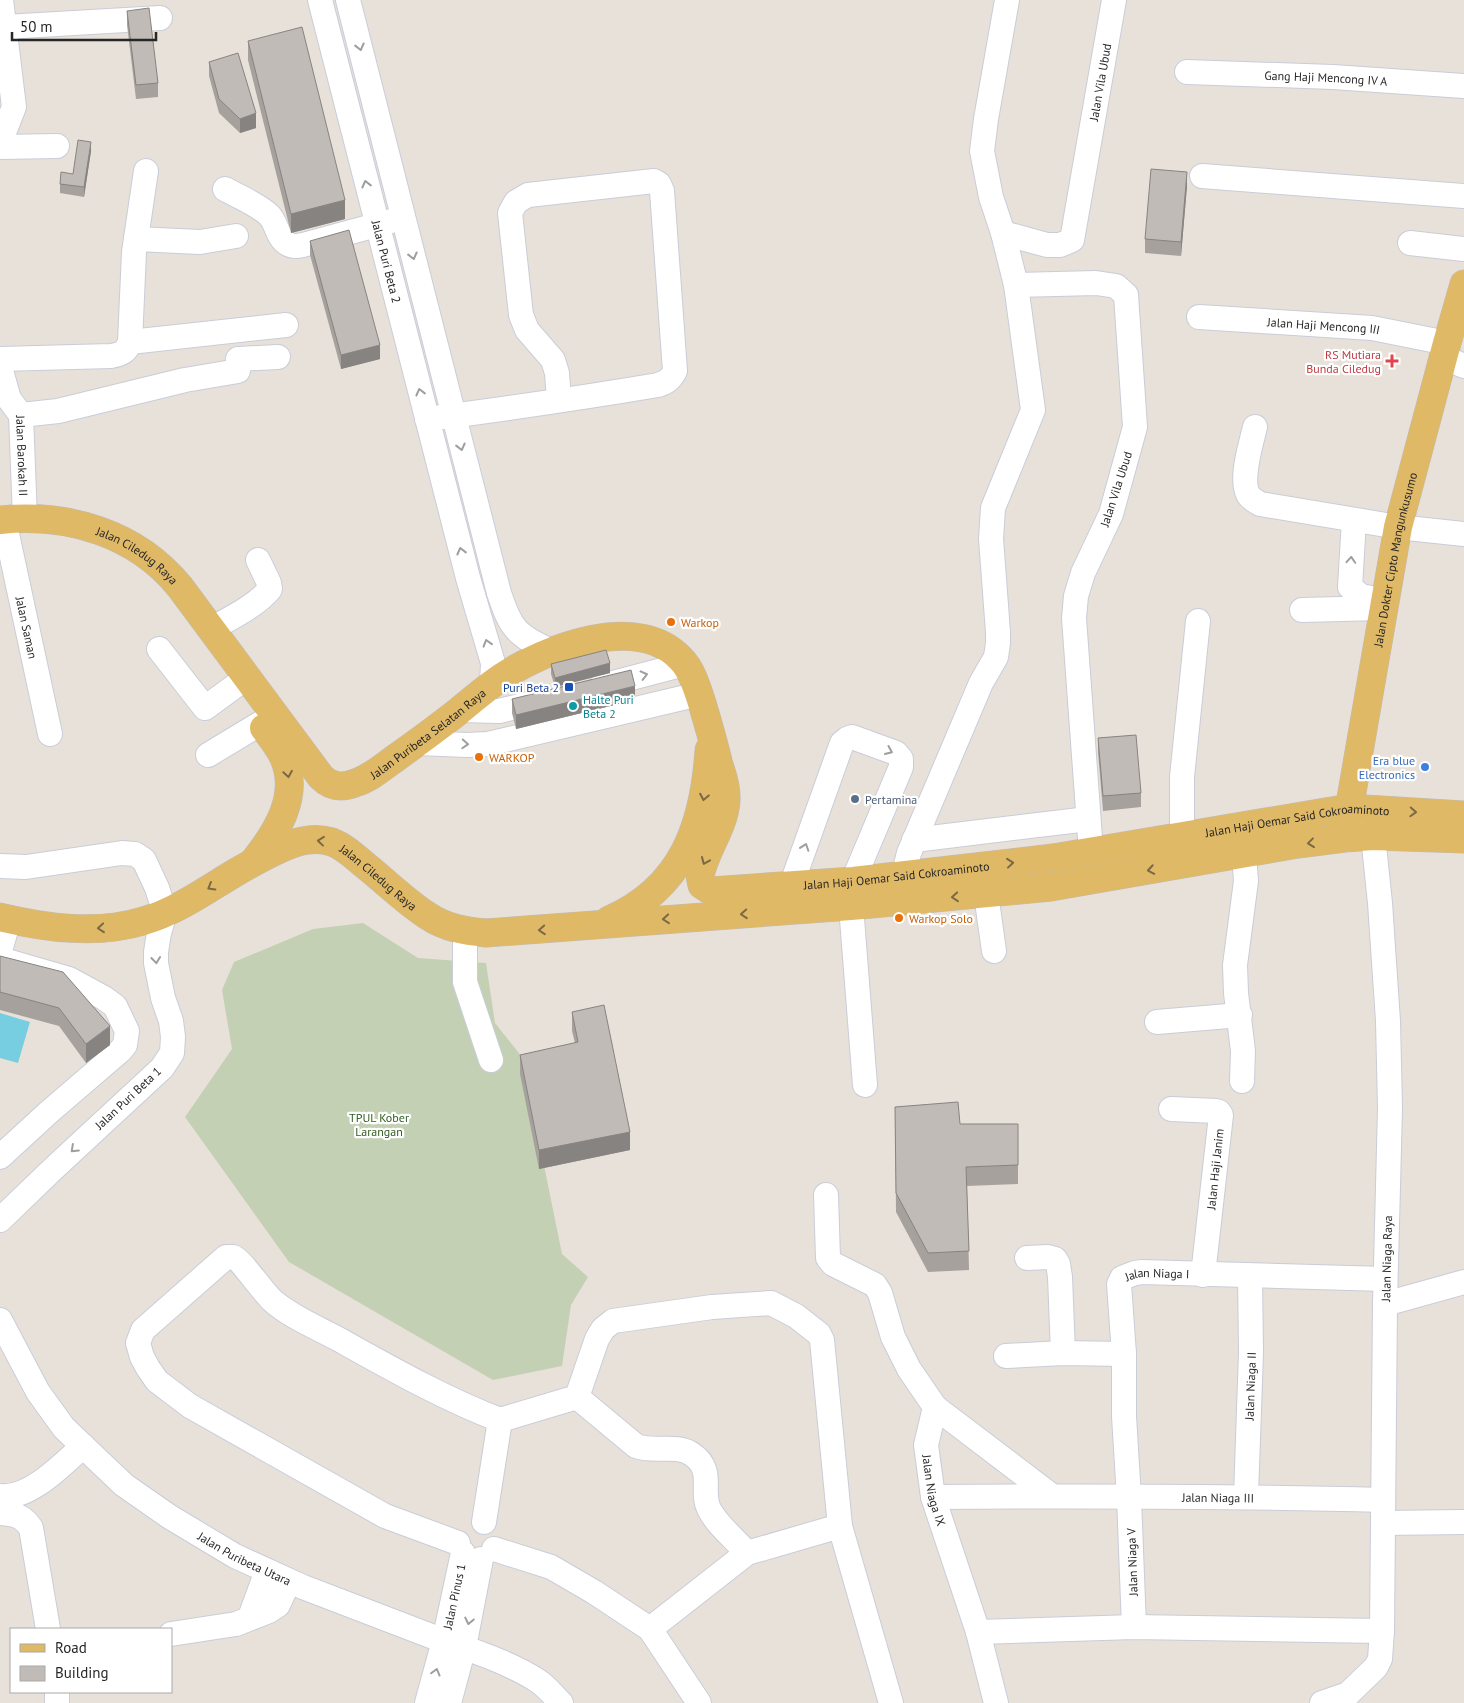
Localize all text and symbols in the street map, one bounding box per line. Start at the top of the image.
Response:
scale bar [12,10,156,42]
text: 50 m [20,17,53,36]
street label: Jalan Vila Ubud [1085,42,1114,123]
one-way arrow [354,43,365,52]
street label: Gang Haji Mencong IV A [1264,67,1388,88]
one-way arrow [361,180,372,189]
street label: Jalan Puri Beta 2 [369,218,405,305]
one-way arrow [407,251,417,259]
street label: Jalan Haji Mencong III [1266,314,1381,337]
place label: RS Mutiara Bunda Ciledug [1306,347,1381,376]
marker: RS Mutiara Bunda Ciledug [1385,354,1399,368]
one-way arrow [415,388,426,397]
street label: Jalan Barokah II [13,414,32,496]
one-way arrow [456,443,466,451]
street label: Jalan Vila Ubud [1096,449,1135,529]
street label: Jalan Dokter Cipto Mangunkusumo [1370,471,1420,649]
street label: Jalan Ciledug Raya [94,523,181,587]
one-way arrow [456,547,467,556]
one-way arrow [1346,556,1357,564]
street label: Jalan Saman [13,594,41,660]
place label: Warkop [681,615,719,630]
marker: Warkop [665,616,677,628]
one-way arrow [483,639,493,647]
one-way arrow [639,670,648,681]
place label: Puri Beta 2 [503,680,559,695]
marker: Puri Beta 2 [563,681,575,693]
street label: Jalan Puribeta Selatan Raya [366,685,488,782]
place label: Halte Puri Beta 2 [583,692,634,721]
marker: Halte Puri Beta 2 [567,700,579,712]
one-way arrow [462,739,470,750]
one-way arrow [884,745,893,756]
place label: WARKOP [489,750,535,765]
marker: WARKOP [473,751,485,763]
place label: Era blue Electronics [1359,753,1415,782]
marker: Era blue Electronics [1419,761,1431,773]
one-way arrow [282,769,292,778]
place label: Pertamina [865,792,917,807]
one-way arrow [699,793,710,801]
marker: Pertamina [849,793,861,805]
street label: Jalan Haji Oemar Said Cokroaminoto [1203,800,1390,840]
one-way arrow [1409,807,1417,818]
one-way arrow [316,836,324,847]
one-way arrow [1306,837,1315,847]
street label: Jalan Ciledug Raya [337,840,420,913]
one-way arrow [799,844,809,852]
one-way arrow [701,856,711,865]
street label: Jalan Haji Oemar Said Cokroaminoto [802,858,990,892]
one-way arrow [1006,858,1014,869]
one-way arrow [1146,865,1155,875]
one-way arrow [208,880,217,890]
one-way arrow [951,891,959,902]
one-way arrow [740,908,748,919]
place label: Warkop Solo [909,911,973,926]
marker: Warkop Solo [893,912,905,924]
one-way arrow [662,914,670,925]
one-way arrow [96,922,104,933]
one-way arrow [538,924,546,935]
one-way arrow [151,957,162,965]
street label: Jalan Puri Beta 1 [91,1064,164,1133]
park label: TPUL Kober Larangan [349,1110,409,1139]
street label: Jalan Haji Janim [1203,1128,1227,1211]
one-way arrow [71,1143,80,1152]
street label: Jalan Niaga Raya [1378,1215,1395,1303]
street label: Jalan Niaga I [1121,1264,1190,1284]
street label: Jalan Niaga II [1241,1352,1259,1422]
street label: Jalan Niaga IX [920,1453,950,1528]
street label: Jalan Niaga III [1181,1489,1254,1505]
street label: Jalan Puribeta Utara [195,1528,294,1588]
street label: Jalan Niaga V [1123,1528,1141,1597]
street label: Jalan Pinus 1 [439,1562,468,1631]
one-way arrow [464,1617,475,1626]
legend [10,1628,172,1693]
text: Road [55,1638,87,1657]
text: Building [55,1663,109,1682]
one-way arrow [430,1668,440,1676]

